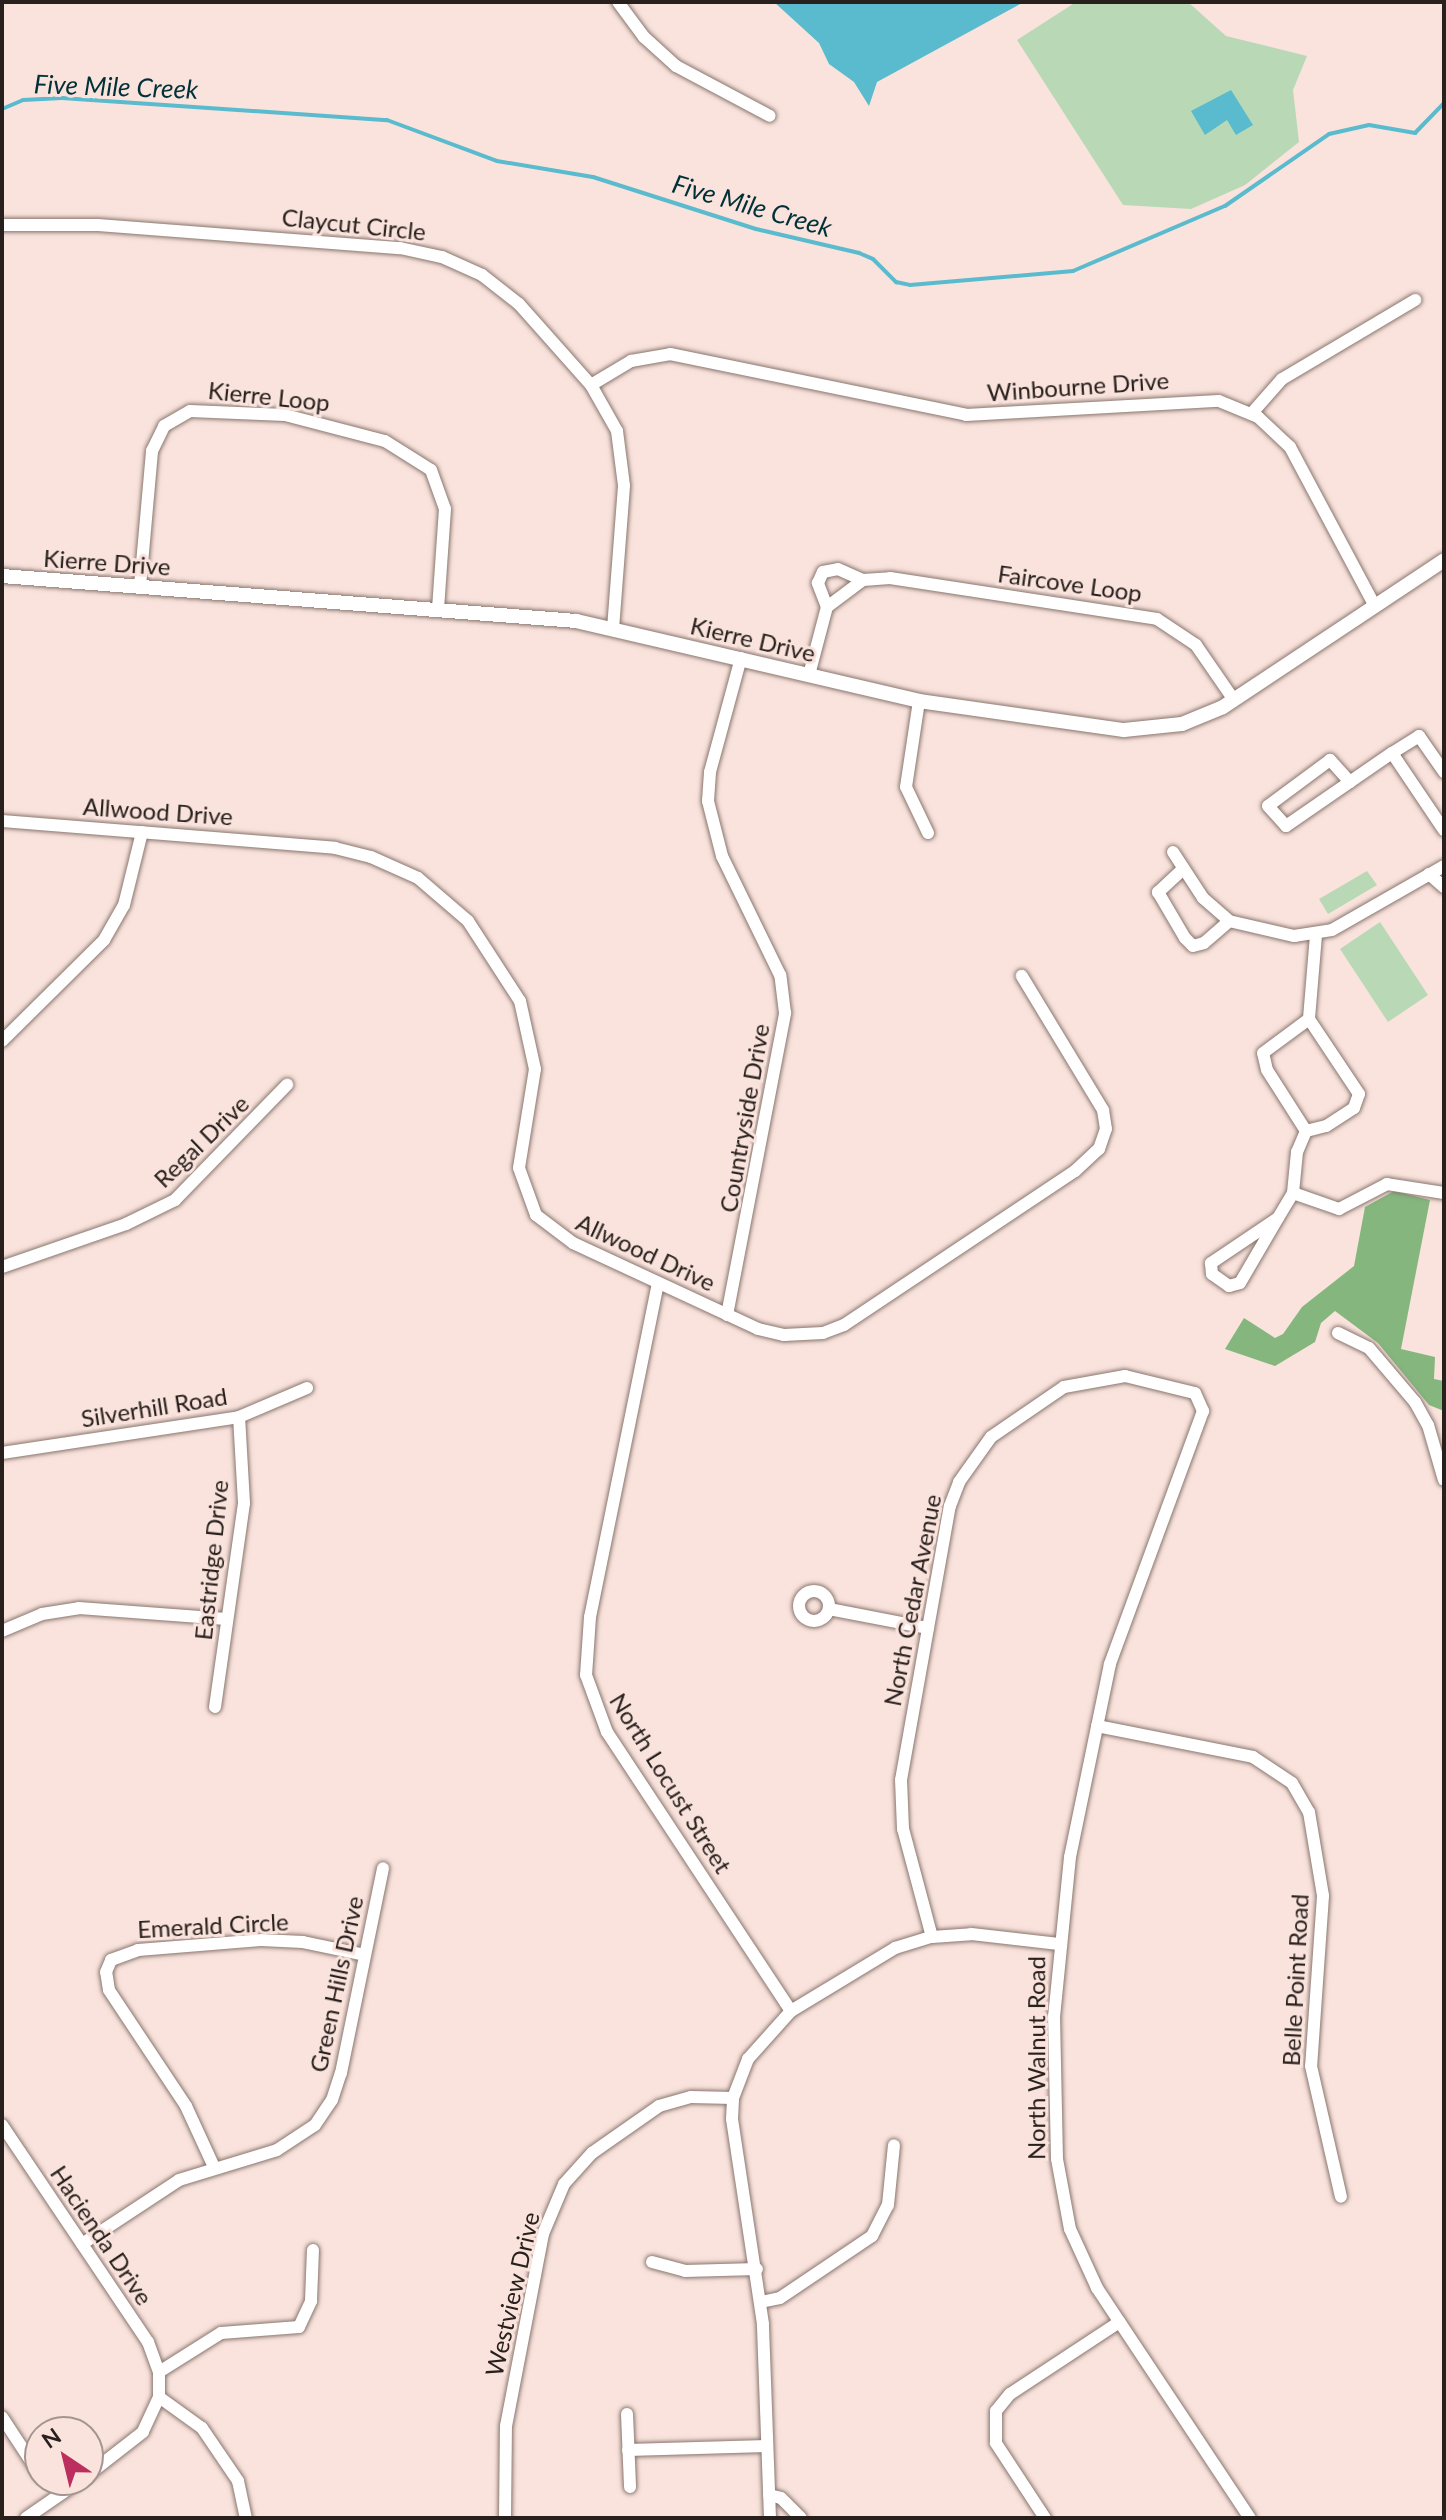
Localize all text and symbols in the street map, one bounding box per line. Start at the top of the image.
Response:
water label: Five Mile Creek [33,69,199,105]
water label: Five Mile Creek [669,168,835,244]
street label: Claycut Circle [280,202,428,246]
street label: Winbourne Drive [986,365,1170,407]
street label: Kierre Loop [207,375,331,417]
street label: Kierre Drive [42,543,172,581]
street label: Faircove Loop [996,559,1144,607]
street label: Kierre Drive [688,611,818,667]
street label: Allwood Drive [82,791,234,831]
street label: Countryside Drive [713,1021,775,1215]
street label: Regal Drive [148,1089,254,1193]
street label: Allwood Drive [572,1207,720,1297]
street label: Silverhill Road [79,1381,229,1433]
street label: Eastridge Drive [188,1478,234,1642]
street label: North Cedar Avenue [877,1491,947,1709]
street label: North Locust Street [604,1688,738,1878]
street label: Green Hills Drive [303,1893,369,2075]
street label: Belle Point Road [1276,1893,1314,2067]
street label: Emerald Circle [137,1907,289,1943]
street label: North Walnut Road [1022,1956,1050,2160]
street label: Hacienda Drive [45,2160,159,2310]
street label: Westview Drive [479,2209,545,2379]
north arrow [24,2416,104,2496]
text: N [36,2422,66,2453]

